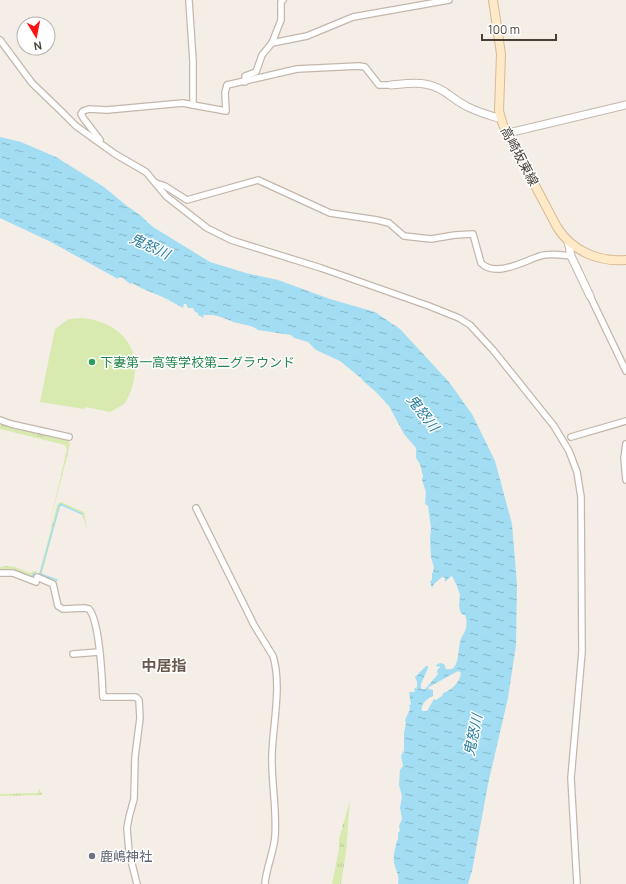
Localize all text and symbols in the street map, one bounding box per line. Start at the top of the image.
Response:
north arrow [16,16,56,56]
scale bar [482,16,556,42]
text: 100 m [488,21,520,38]
text: N [33,38,43,54]
street label: 高崎坂東線 [497,123,543,189]
water label: 鬼怒川 [127,228,175,264]
place label: 下妻第一高等学校第二グラウンド [100,353,295,371]
marker: 下妻第一高等学校第二グラウンド [87,357,97,367]
water label: 鬼怒川 [403,390,445,437]
district label: 中居指 [141,655,187,676]
water label: 鬼怒川 [459,710,487,757]
place label: 鹿嶋神社 [100,847,152,865]
marker: 鹿嶋神社 [87,851,97,861]

